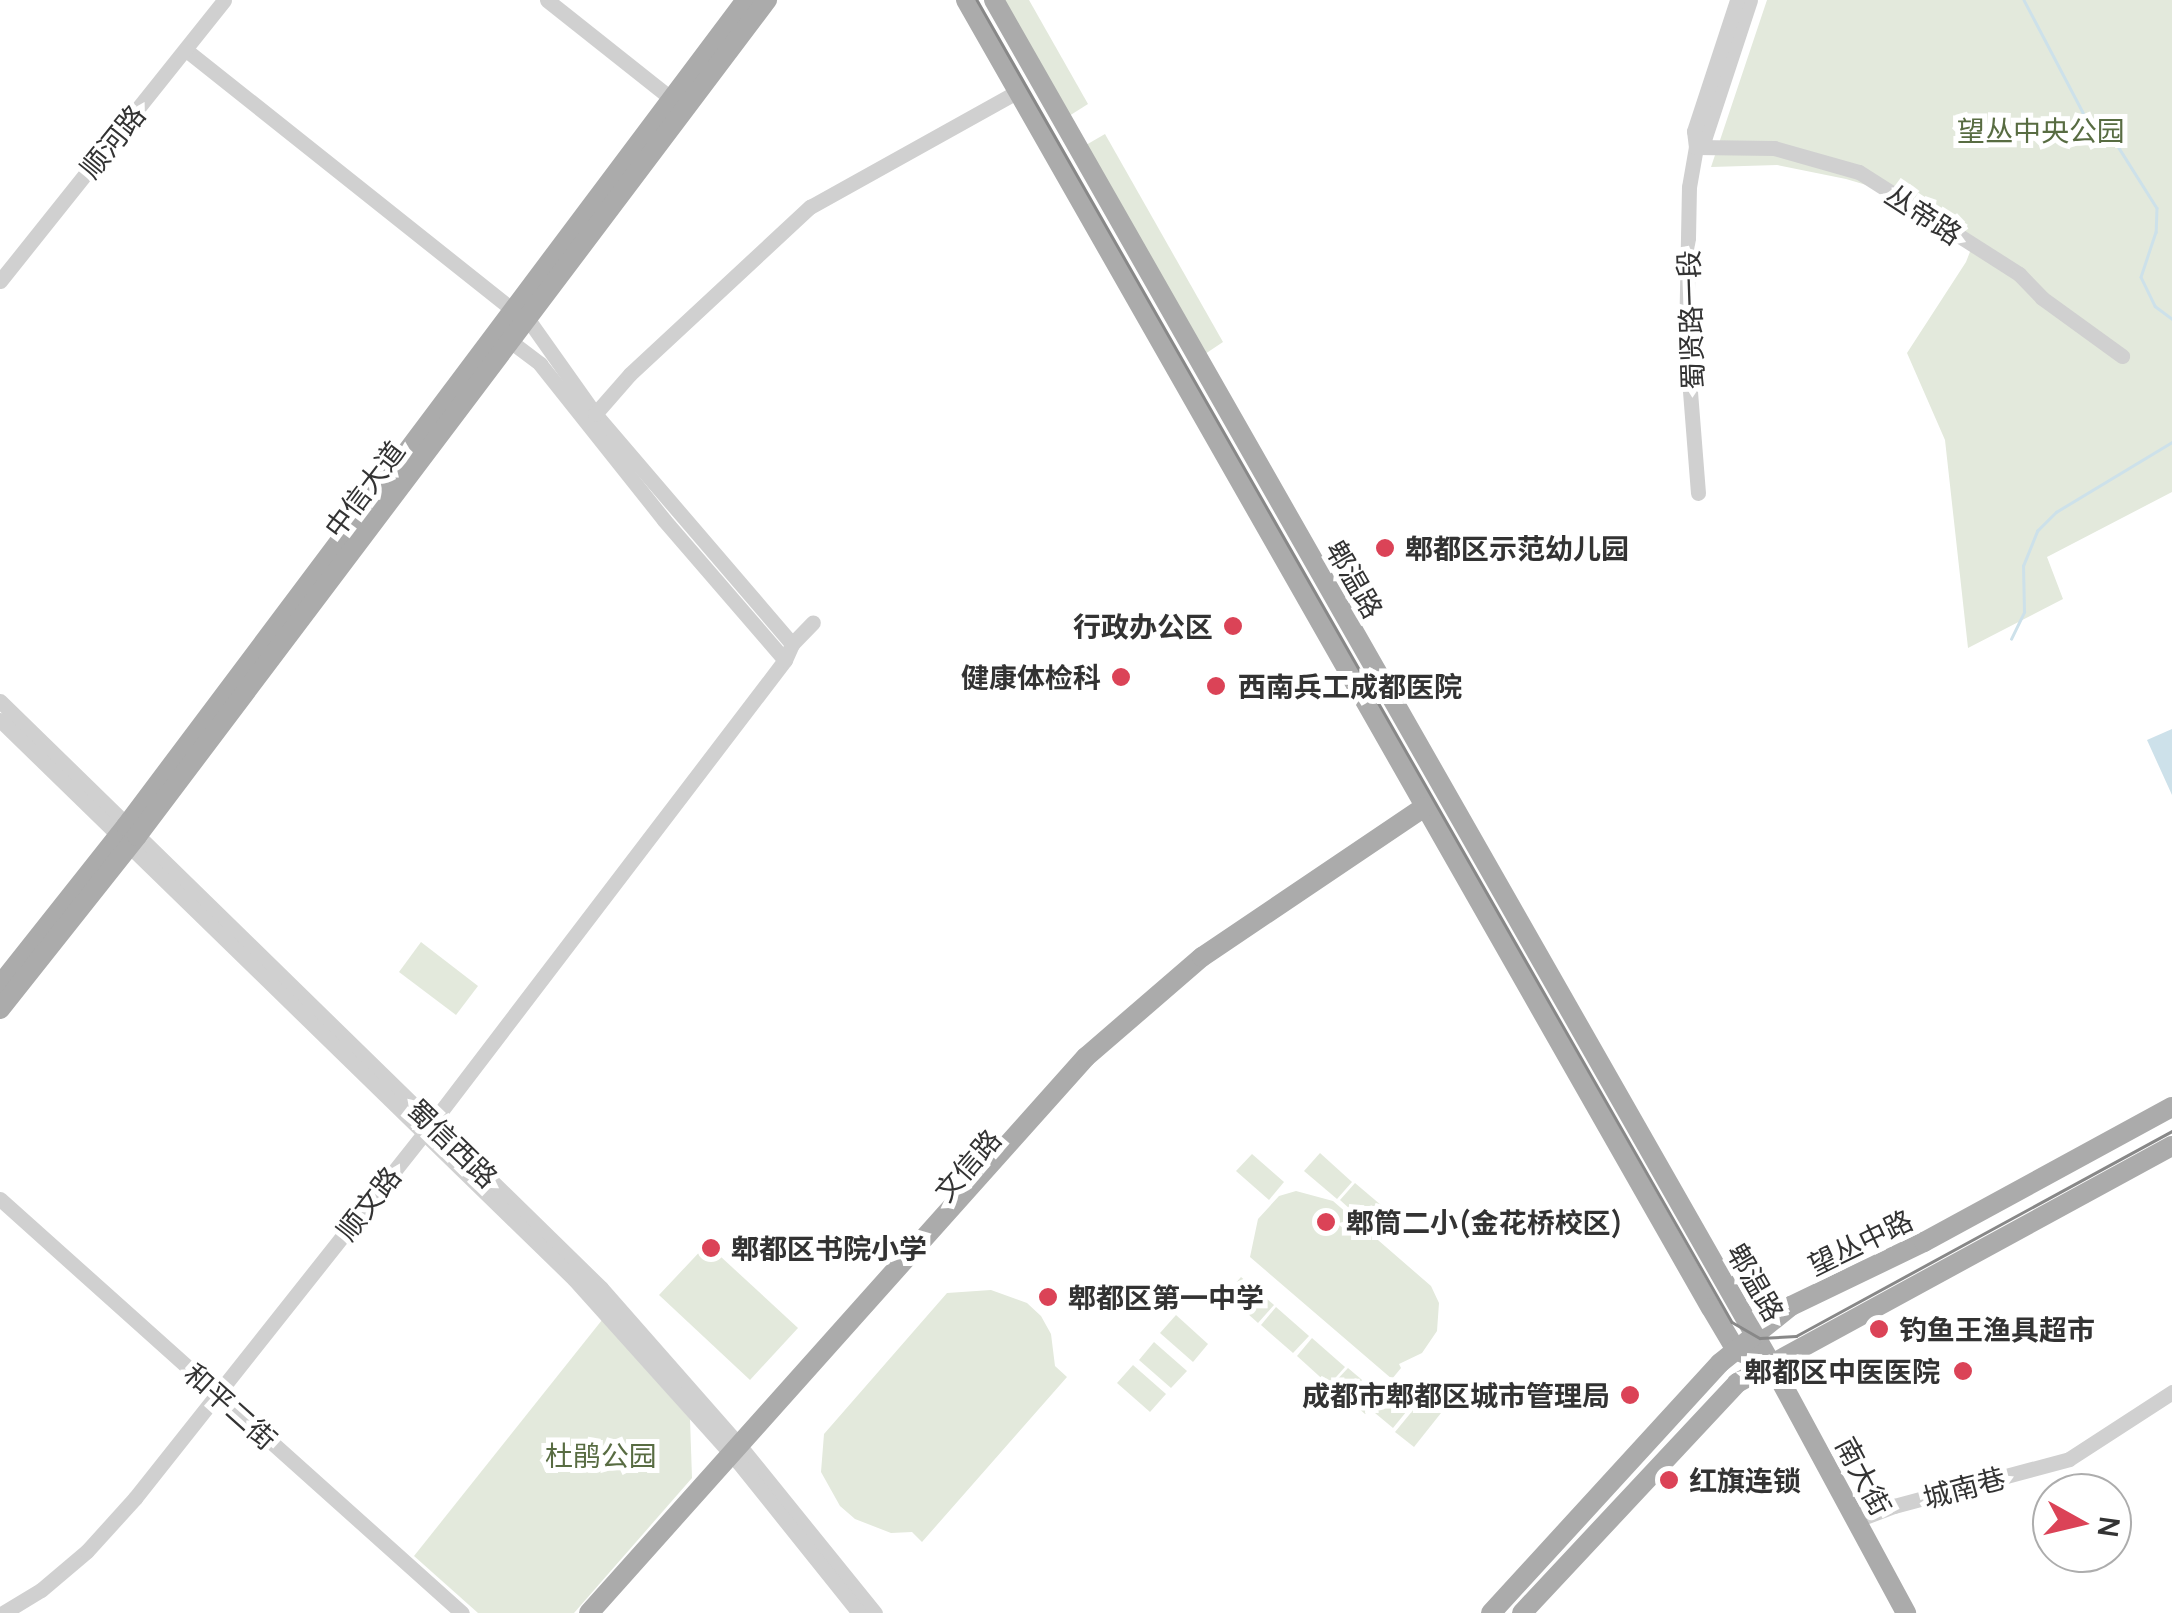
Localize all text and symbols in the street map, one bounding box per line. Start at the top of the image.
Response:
street label: 顺河路 [73,98,151,184]
park label: 望丛中央公园 [1957,113,2125,147]
street label: 丛帝路 [1880,177,1968,251]
street label: 蜀贤路一段 [1671,249,1709,391]
street label: 中信大道 [317,434,411,544]
place label: 郫都区示范幼儿园 [1405,531,1629,565]
street label: 郫温路 [1319,534,1391,624]
marker: 郫都区示范幼儿园 [1374,537,1396,559]
place label: 行政办公区 [1073,609,1213,643]
marker: 行政办公区 [1222,615,1244,637]
place label: 健康体检科 [961,660,1101,694]
marker: 健康体检科 [1110,666,1132,688]
place label: 西南兵工成都医院 [1238,669,1462,703]
marker: 西南兵工成都医院 [1203,673,1229,699]
street label: 蜀信西路 [401,1092,505,1194]
street label: 文信路 [927,1122,1007,1208]
street label: 顺文路 [329,1160,407,1246]
street label: 望丛中路 [1802,1202,1918,1282]
place label: 郫筒二小(金花桥校区) [1346,1205,1623,1239]
marker: 郫筒二小(金花桥校区) [1315,1211,1337,1233]
place label: 郫都区书院小学 [731,1231,927,1265]
marker: 郫都区书院小学 [700,1237,722,1259]
street label: 郫温路 [1720,1237,1792,1327]
place label: 郫都区第一中学 [1068,1280,1264,1314]
marker: 郫都区第一中学 [1037,1286,1059,1308]
place label: 钓鱼王渔具超市 [1899,1312,2095,1346]
marker: 钓鱼王渔具超市 [1868,1318,1890,1340]
place label: 郫都区中医医院 [1744,1354,1940,1388]
street label: 和平二街 [178,1356,284,1456]
marker: 郫都区中医医院 [1950,1358,1976,1384]
place label: 成都市郫都区城市管理局 [1302,1378,1610,1412]
marker: 成都市郫都区城市管理局 [1619,1384,1641,1406]
street label: 南大街 [1829,1431,1899,1521]
park label: 杜鹃公园 [545,1438,657,1472]
street label: 城南巷 [1919,1460,2009,1514]
place label: 红旗连锁 [1689,1463,1801,1497]
marker: 红旗连锁 [1658,1469,1680,1491]
north arrow [2032,1473,2132,1573]
text: N [2090,1514,2130,1539]

